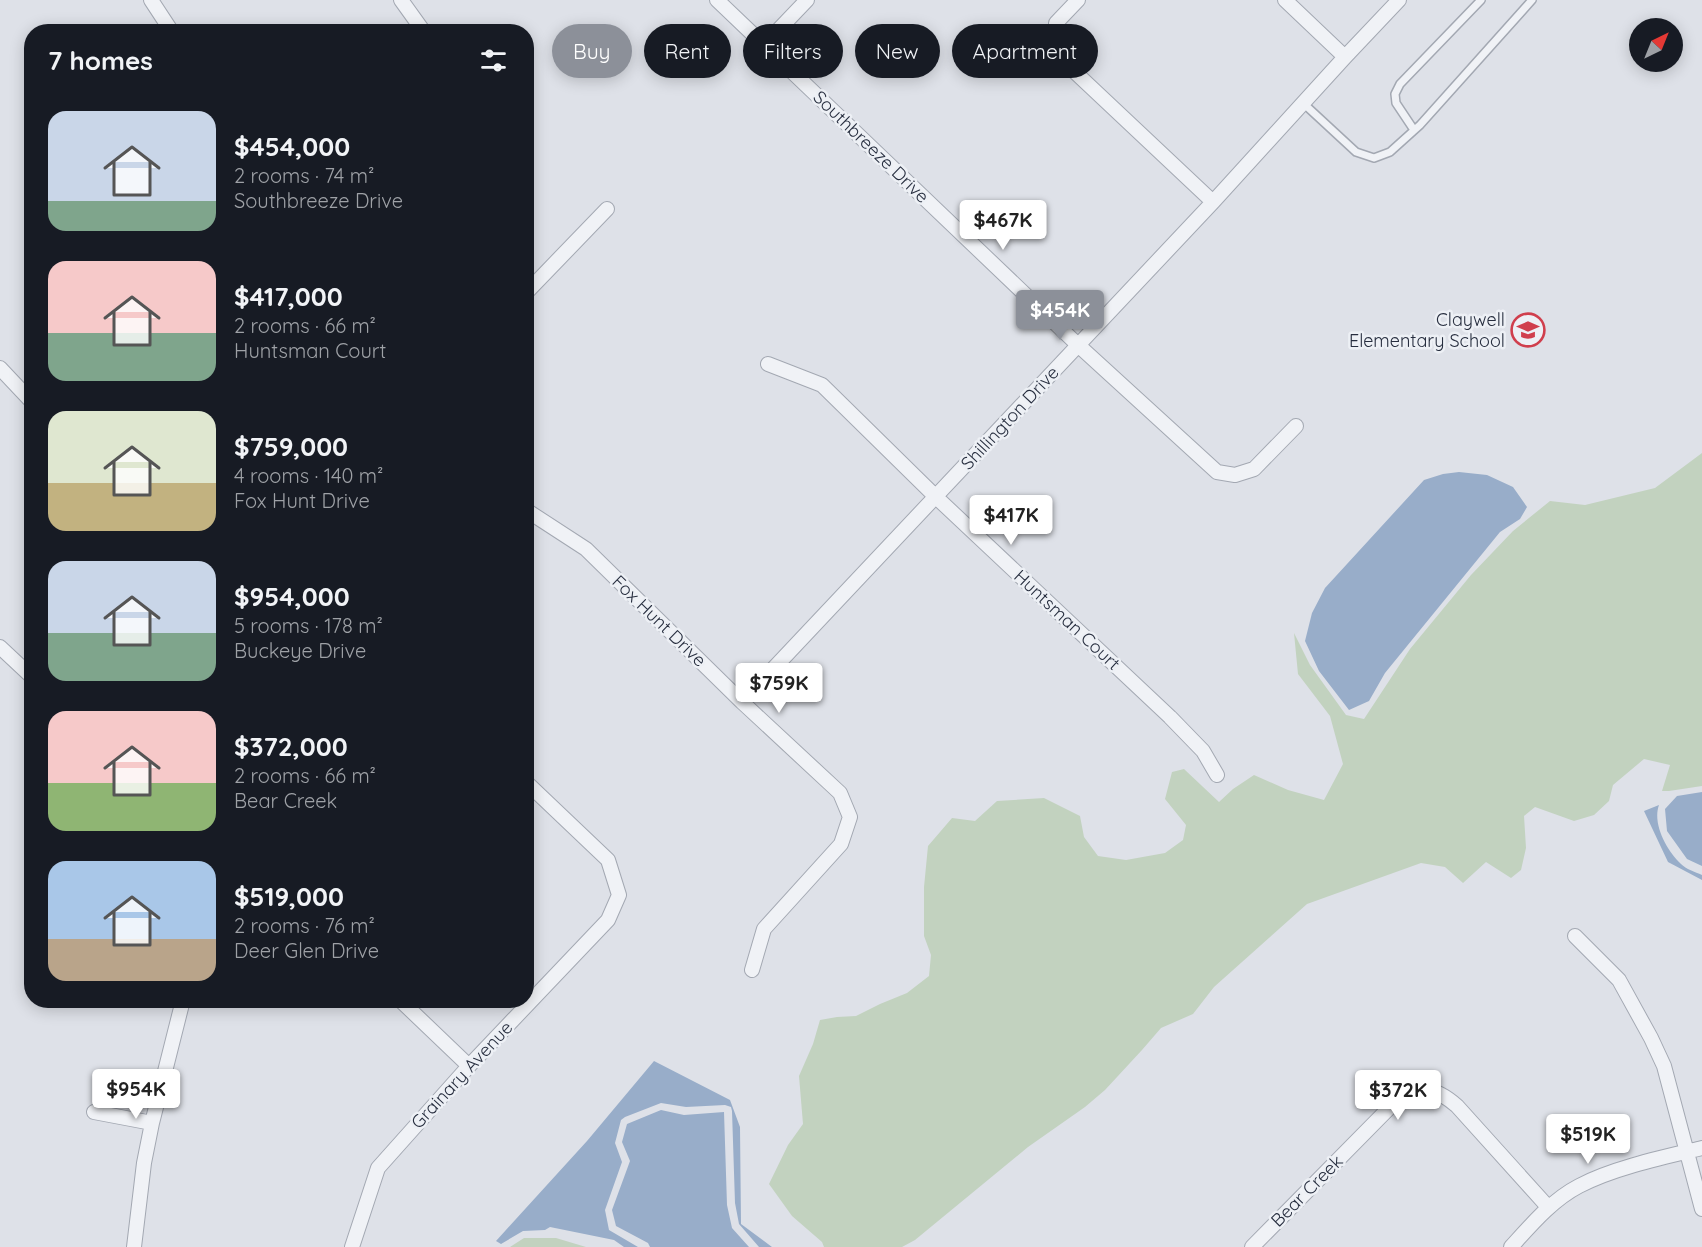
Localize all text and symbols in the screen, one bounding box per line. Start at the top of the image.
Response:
north arrow [1629,18,1683,72]
map controls [1629,18,1683,72]
chip: Buy [552,24,632,78]
chip: Rent [644,24,731,78]
chip: Filters [743,24,843,78]
chip: New [855,24,940,78]
chip: Apartment [952,24,1098,78]
text: 7 homes [48,44,153,77]
icon: filters [477,44,510,77]
street label: Southbreeze Drive [809,86,934,208]
text: $454,000 [234,130,350,163]
icon: home [96,135,168,207]
text: 2 rooms · 74 m² [234,163,374,188]
text: Southbreeze Drive [234,188,403,213]
pin: $467K [961,200,1045,251]
text: $467K [974,207,1032,232]
text: $417,000 [234,280,343,313]
icon: home [96,285,168,357]
pin: $454K [1018,290,1102,341]
text: $454K [1030,297,1090,322]
place label: Claywell Elementary School [1349,308,1505,352]
school or university icon: Claywell Elementary School [1510,312,1546,348]
text: 2 rooms · 66 m² [234,313,376,338]
text: Huntsman Court [234,338,386,363]
street label: Shillington Drive [956,361,1064,474]
text: $759,000 [234,430,348,463]
icon: home [96,435,168,507]
text: 4 rooms · 140 m² [234,463,383,488]
text: Fox Hunt Drive [234,488,370,513]
pin: $417K [969,495,1053,546]
text: $417K [984,502,1038,527]
street label: Huntsman Court [1009,564,1125,675]
street label: Fox Hunt Drive [607,570,711,671]
text: $954,000 [234,580,350,613]
icon: home [96,585,168,657]
text: 5 rooms · 178 m² [234,613,383,638]
text: Buckeye Drive [234,638,366,663]
pin: $759K [737,663,821,714]
text: $759K [750,670,808,695]
text: $372,000 [234,730,348,763]
icon: home [96,735,168,807]
text: 2 rooms · 66 m² [234,763,376,788]
text: Bear Creek [234,788,337,813]
text: $519,000 [234,880,344,913]
icon: home [96,885,168,957]
text: 2 rooms · 76 m² [234,913,375,938]
text: Deer Glen Drive [234,938,379,963]
street label: Grainary Avenue [406,1016,517,1133]
pin: $954K [94,1069,178,1120]
pin: $372K [1356,1070,1440,1121]
text: $954K [106,1076,166,1101]
text: $372K [1369,1077,1427,1102]
pin: $519K [1546,1114,1630,1165]
text: $519K [1560,1121,1616,1146]
street label: Bear Creek [1266,1150,1348,1232]

